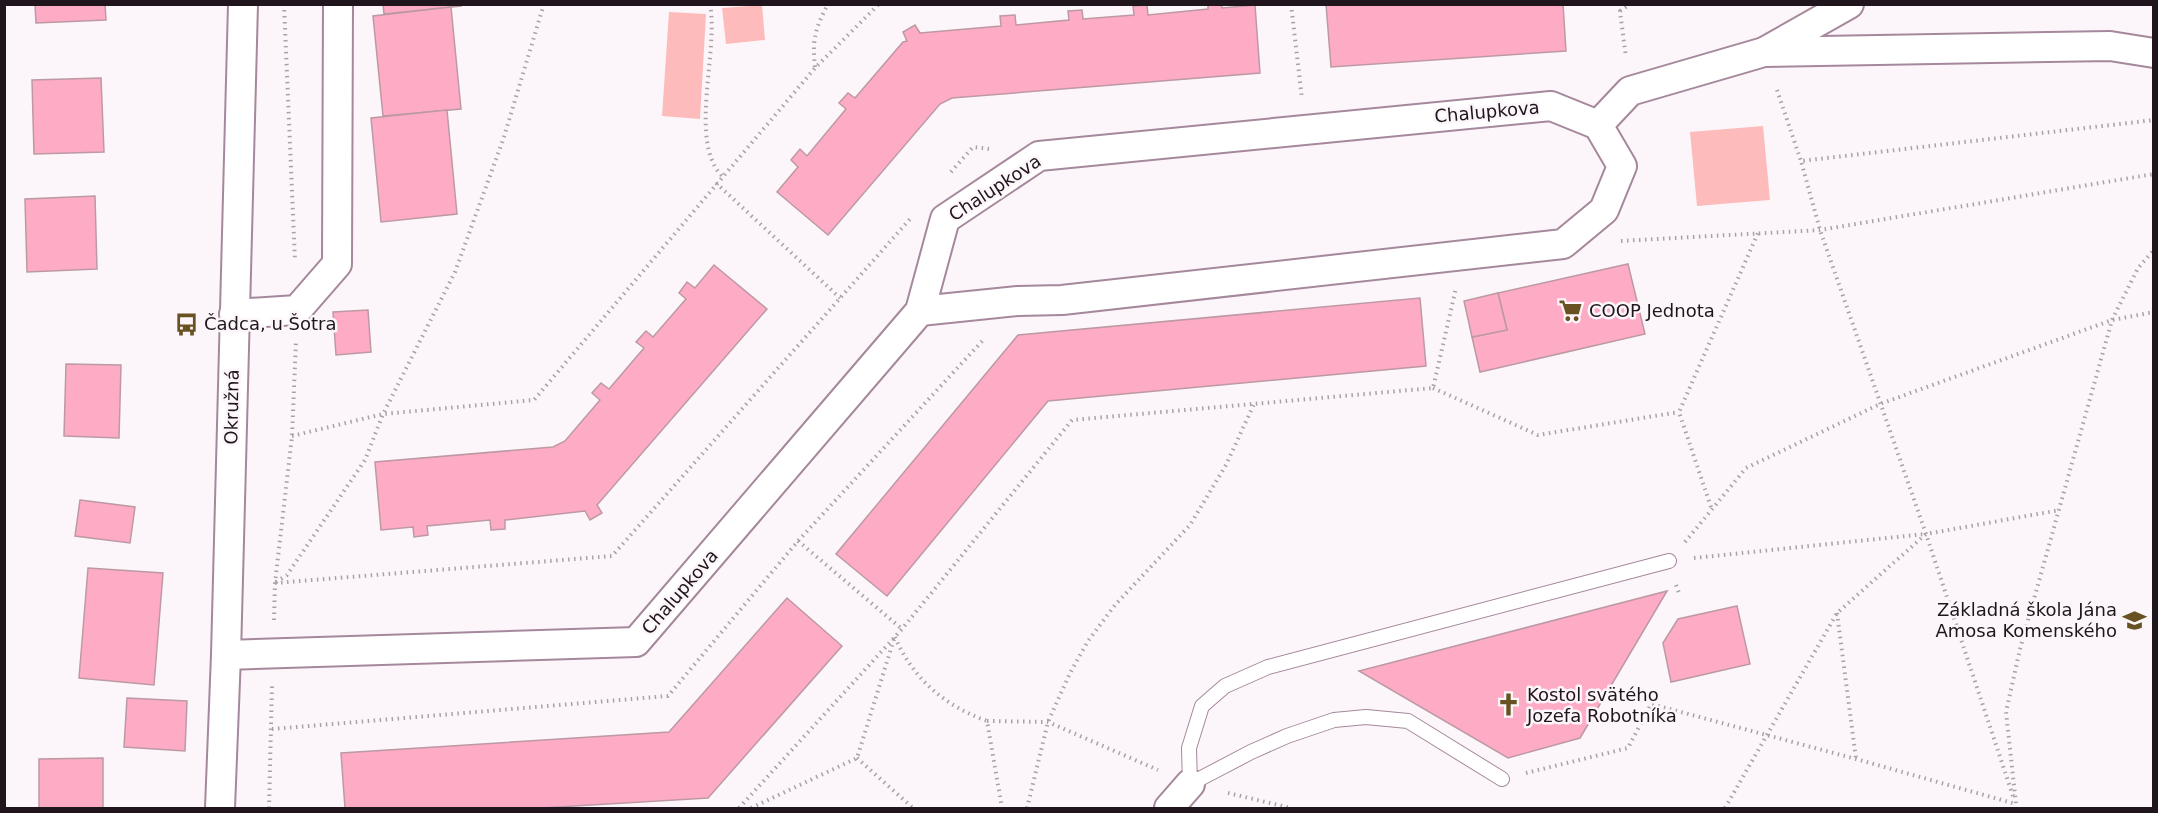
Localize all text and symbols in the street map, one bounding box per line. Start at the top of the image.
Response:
street label: Chalupkova [1434,96,1540,127]
street label: Chalupkova [945,150,1045,225]
supermarket icon: COOP Jednota [1558,298,1584,324]
place label: COOP Jednota [1589,300,1715,321]
bus stop icon: Čadca, u Šotra [173,311,199,337]
place label: Čadca, u Šotra [204,313,336,334]
street label: Okružná [220,369,243,445]
street label: Chalupkova [637,545,722,638]
place label: Základná škola Jána Amosa Komenského [1935,599,2117,641]
school or university icon: Základná škola Jána Amosa Komenského [2122,607,2148,633]
place label: Kostol svätého Jozefa Robotníka [1526,684,1677,726]
church icon: Kostol svätého Jozefa Robotníka [1496,692,1522,718]

